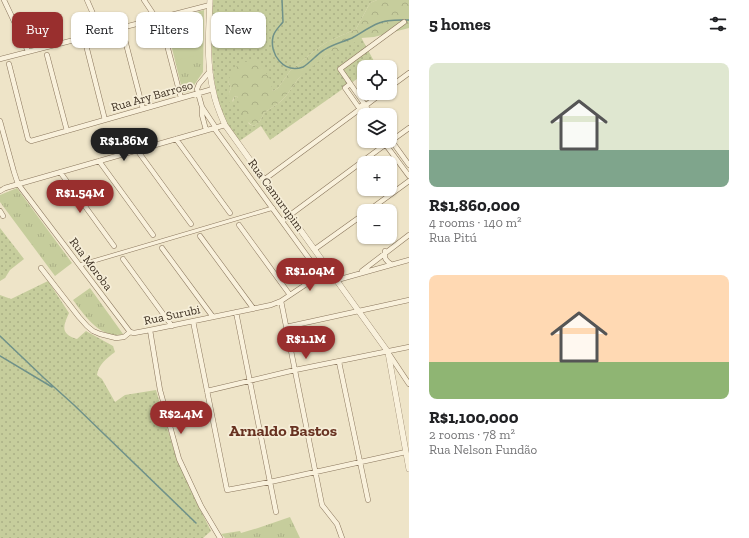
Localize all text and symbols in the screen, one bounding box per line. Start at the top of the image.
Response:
chip: Buy [12,12,63,48]
chip: Rent [71,12,128,48]
chip: Filters [136,12,203,48]
chip: New [211,12,266,48]
icon: filters [707,13,729,35]
text: 5 homes [429,14,491,34]
map controls [357,60,397,244]
button: locate [357,60,397,100]
street label: Rua Ary Barroso [110,78,194,114]
icon: home [543,89,615,161]
button: layers [357,108,397,148]
pin: R$1.86M [87,128,161,162]
text: R$1.86M [100,133,148,148]
street label: Rua Camurupim [245,156,307,234]
button: + [357,156,397,196]
pin: R$1.54M [43,180,117,214]
text: R$1.54M [56,185,104,200]
text: R$1,860,000 [429,195,520,215]
button: − [357,204,397,244]
text: 4 rooms · 140 m² [429,215,522,230]
text: Rua Pitú [429,230,477,245]
street label: Rua Moroba [67,235,116,293]
pin: R$1.04M [273,258,347,292]
text: R$1.04M [285,263,335,278]
icon: home [543,301,615,373]
street label: Rua Surubi [143,302,202,328]
pin: R$1.1M [273,326,339,360]
text: R$1.1M [286,331,326,346]
pin: R$2.4M [148,401,214,435]
text: R$2.4M [159,406,203,421]
text: R$1,100,000 [429,407,518,427]
district label: Arnaldo Bastos [229,421,337,440]
text: 2 rooms · 78 m² [429,427,515,442]
text: Rua Nelson Fundão [429,442,537,457]

